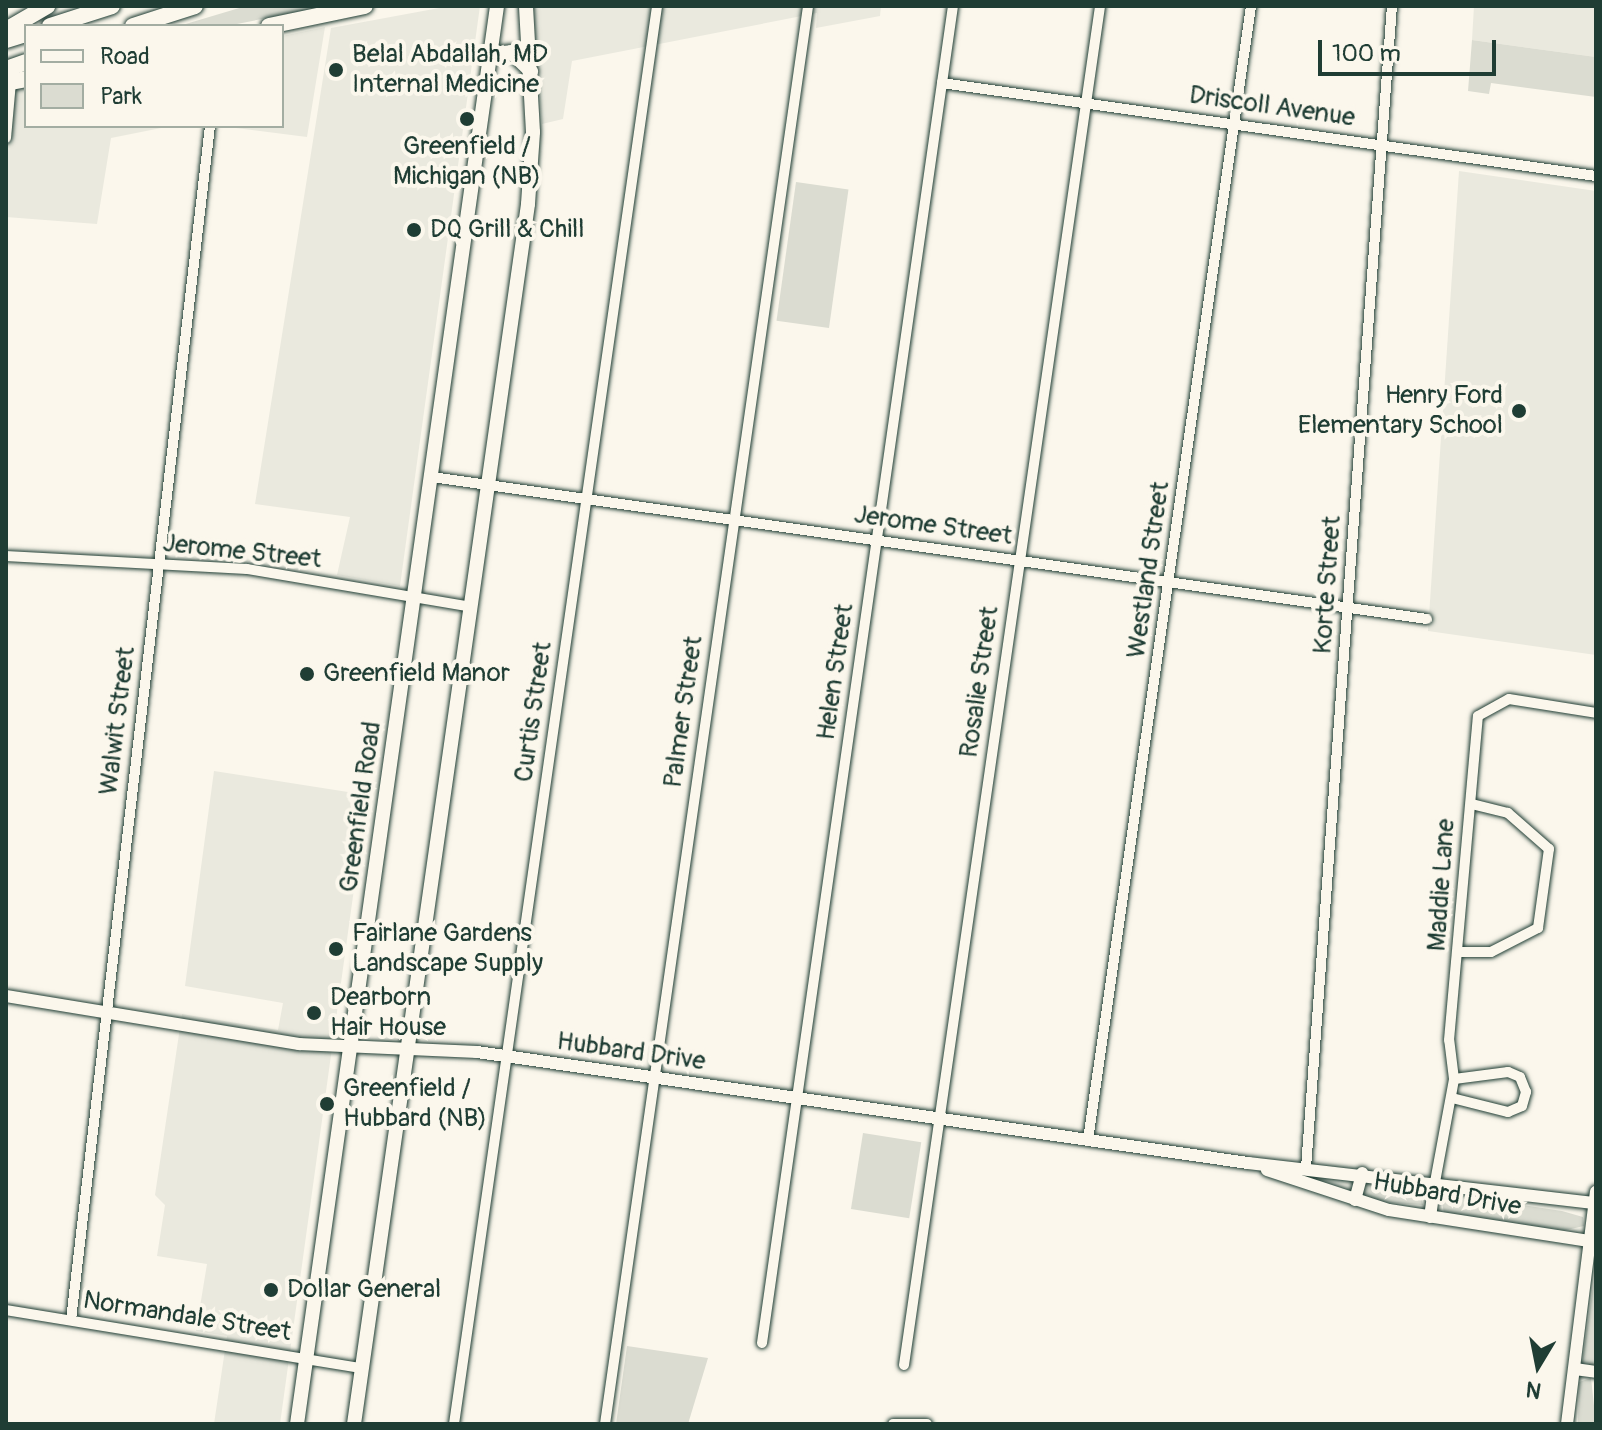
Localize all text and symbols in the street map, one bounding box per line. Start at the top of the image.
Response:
legend [24,24,284,128]
scale bar [1322,24,1500,74]
place label: Belal Abdallah, MD Internal Medicine [352,39,548,100]
text: 100 m [1332,39,1401,68]
text: Road [100,42,150,71]
marker: Belal Abdallah, MD Internal Medicine [327,61,345,79]
street label: Driscoll Avenue [1187,80,1357,134]
text: Park [100,82,142,111]
marker: Greenfield / Michigan (NB) [458,110,476,128]
place label: Greenfield / Michigan (NB) [393,131,541,192]
place label: DQ Grill & Chill [430,214,584,246]
marker: DQ Grill & Chill [405,221,423,239]
place label: Henry Ford Elementary School [1298,380,1503,442]
marker: Henry Ford Elementary School [1510,402,1528,420]
street label: Westland Street [1121,480,1177,660]
street label: Jerome Street [852,499,1014,553]
street label: Korte Street [1308,515,1348,655]
street label: Jerome Street [161,528,323,576]
street label: Helen Street [811,602,861,742]
street label: Rosalie Street [954,604,1006,760]
street label: Palmer Street [658,634,710,790]
street label: Curtis Street [509,640,559,784]
street label: Walwit Street [93,645,143,797]
place label: Greenfield Manor [323,658,510,690]
marker: Greenfield Manor [298,665,316,683]
street label: Greenfield Road [334,720,388,894]
street label: Maddie Lane [1422,818,1462,952]
place label: Fairlane Gardens Landscape Supply [352,918,543,980]
marker: Fairlane Gardens Landscape Supply [327,940,345,958]
place label: Dearborn Hair House [330,982,446,1044]
marker: Dearborn Hair House [305,1004,323,1022]
street label: Hubbard Drive [555,1026,707,1078]
place label: Greenfield / Hubbard (NB) [343,1073,487,1134]
marker: Greenfield / Hubbard (NB) [318,1095,336,1113]
street label: Hubbard Drive [1371,1167,1523,1223]
place label: Dollar General [287,1274,441,1306]
marker: Dollar General [262,1281,280,1299]
street label: Normandale Street [81,1285,293,1349]
north arrow [1498,1326,1578,1406]
text: N [1524,1375,1544,1405]

